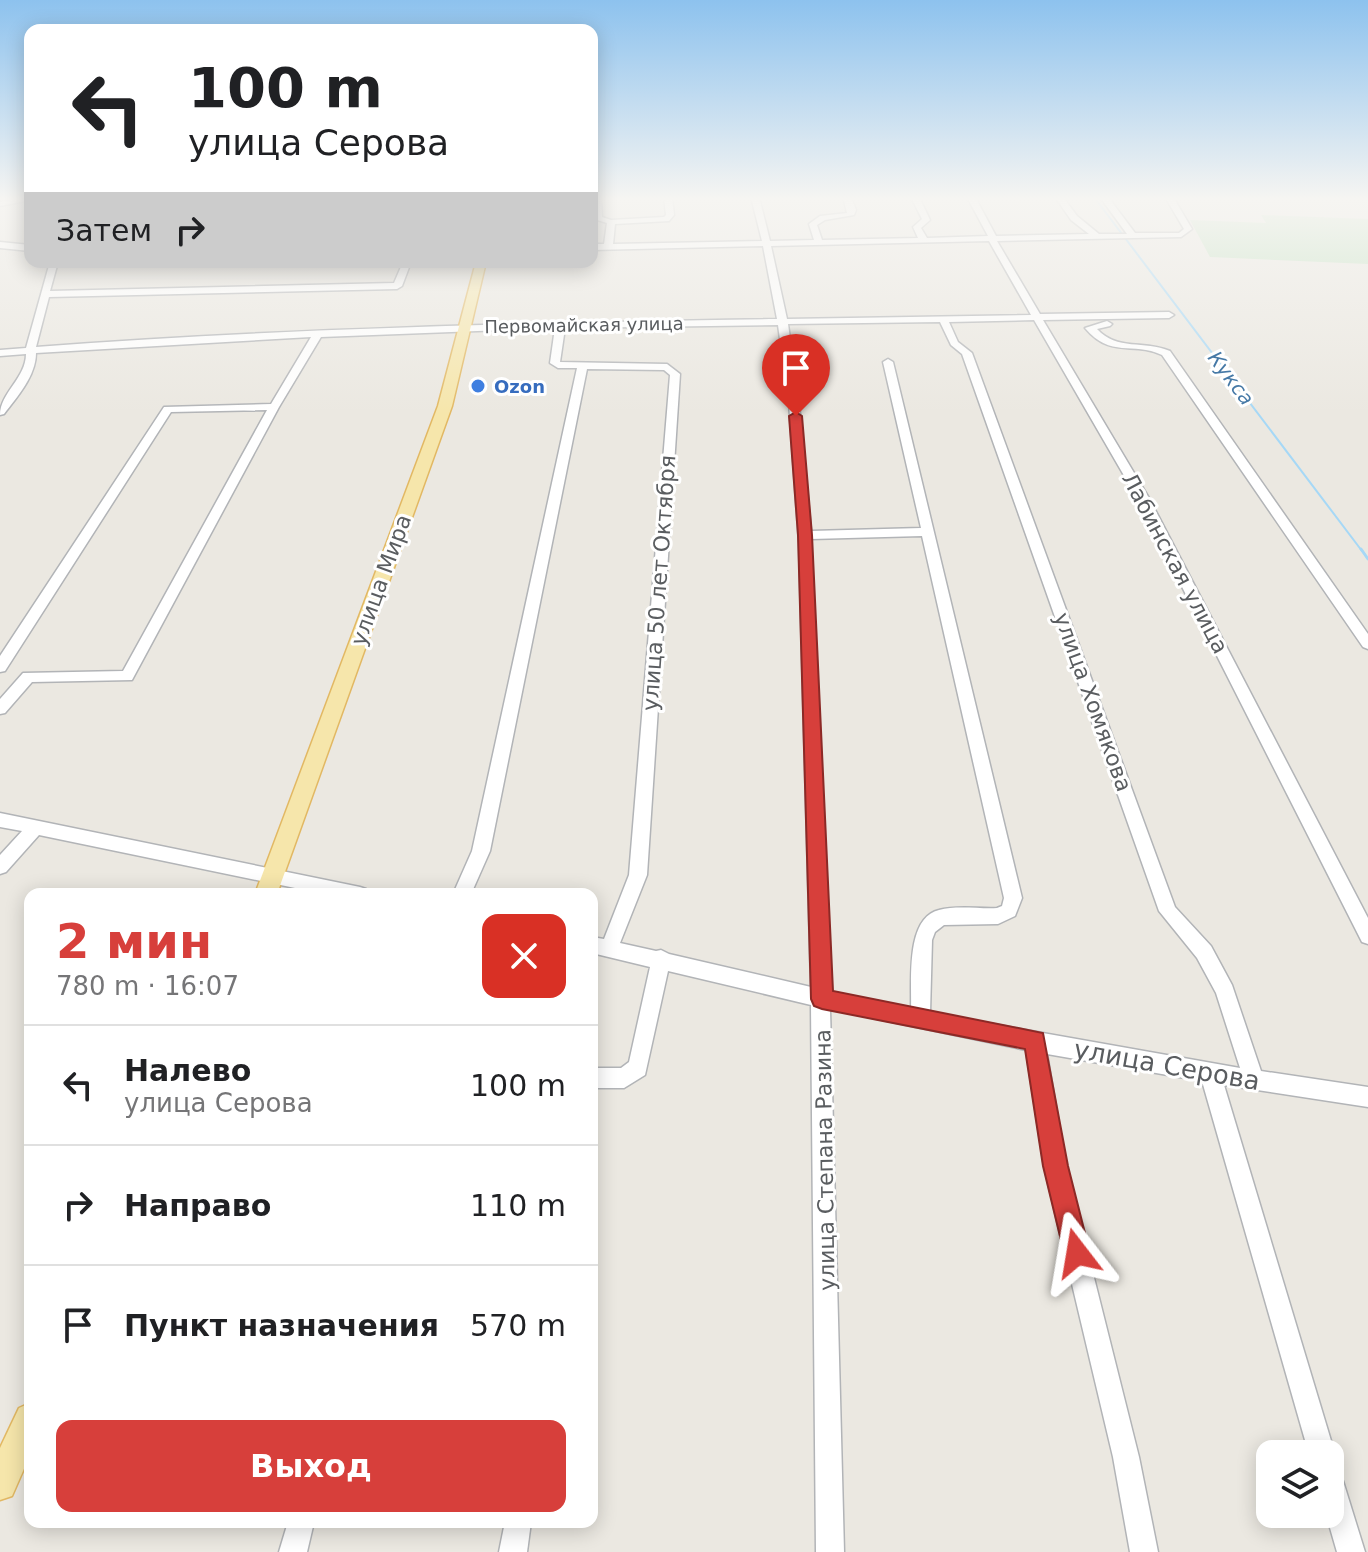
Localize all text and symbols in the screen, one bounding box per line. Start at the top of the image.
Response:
text: 100 m [188,55,383,120]
icon: left [56,56,160,160]
text: улица Серова [188,122,449,163]
icon: right [168,208,212,252]
text: Затем [56,213,152,248]
street label: Первомайская улица [484,313,684,337]
pin [762,334,830,416]
icon: arrive [774,346,818,390]
water label: Кукса [1203,346,1259,410]
place label: Ozon [494,376,545,397]
marker: Ozon [469,377,487,395]
street label: улица 50 лет Октября [638,454,680,712]
street label: Лабинская улица [1117,468,1233,658]
street label: улица Мира [346,511,416,649]
street label: улица Хомякова [1049,609,1137,795]
text: 2 мин [56,913,212,969]
button: close [482,914,566,998]
text: 780 m · 16:07 [56,971,239,1001]
street label: улица Степана Разина [810,1029,840,1291]
street label: улица Серова [1072,1034,1262,1096]
text: Налево [124,1053,251,1088]
icon: left [56,1063,100,1107]
text: 100 m [470,1068,566,1103]
text: улица Серова [124,1088,313,1118]
icon: right [56,1183,100,1227]
text: Направо [124,1188,271,1223]
text: 110 m [470,1188,566,1223]
position arrow [1035,1211,1119,1295]
icon: arrive [56,1303,100,1347]
text: Пункт назначения [124,1308,439,1343]
text: 570 m [470,1308,566,1343]
button: Выход [56,1420,566,1512]
map controls [1256,1440,1344,1528]
button: layers [1256,1440,1344,1528]

